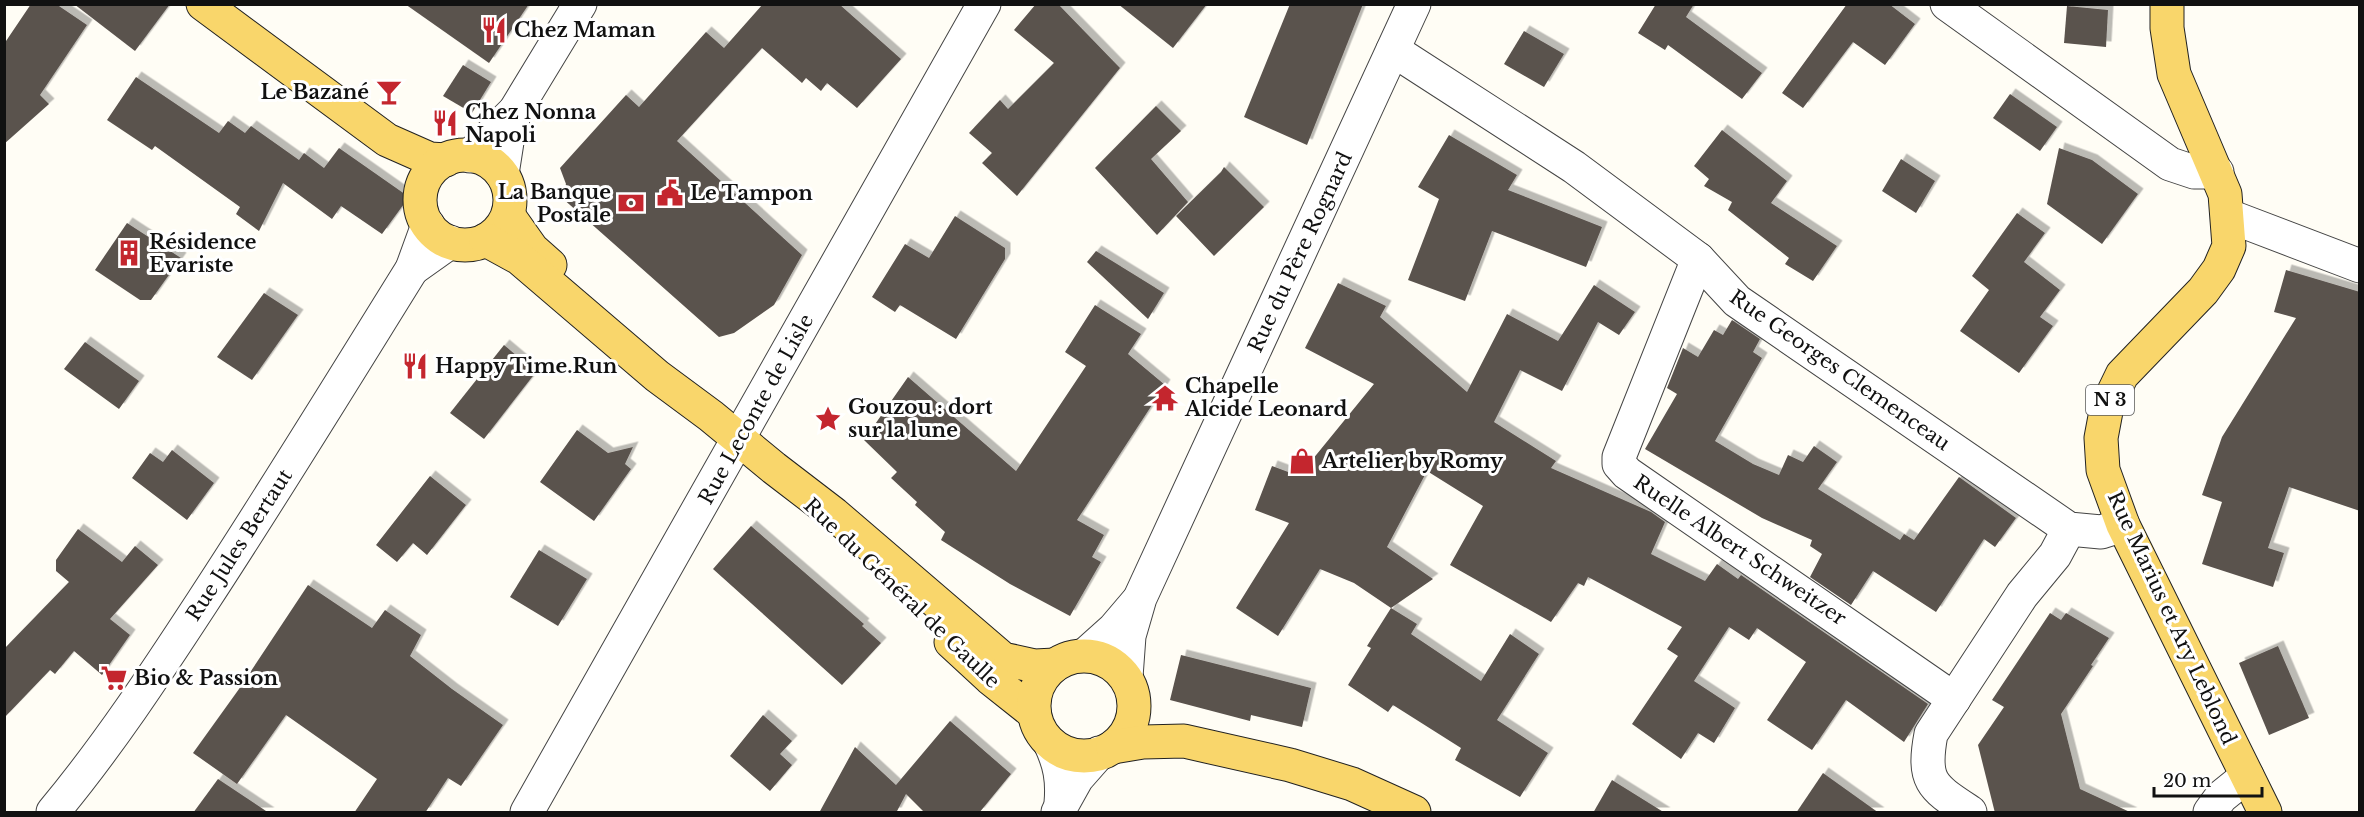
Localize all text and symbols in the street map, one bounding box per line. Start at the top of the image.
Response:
restaurant icon: Chez Maman [479,15,509,45]
place label: Chez Maman [514,18,656,42]
bar icon: Le Bazané [374,77,404,107]
place label: Le Bazané [260,80,369,104]
place label: Chez Nonna Napoli [465,100,597,147]
restaurant icon: Chez Nonna Napoli [430,108,460,138]
street label: Rue du Père Rognard [1243,148,1357,356]
public building icon: Le Tampon [655,178,685,208]
place label: La Banque Postale [498,180,611,227]
place label: Le Tampon [690,181,813,205]
bank icon: La Banque Postale [616,188,646,218]
place label: Résidence Evariste [149,230,257,277]
building icon: Résidence Evariste [114,238,144,268]
street label: Rue Georges Clemenceau [1725,285,1955,455]
street label: Rue Leconte de Lisle [694,310,818,508]
restaurant icon: Happy Time.Run [400,351,430,381]
place label: Happy Time.Run [435,354,618,378]
place label: Chapelle Alcide Leonard [1184,374,1348,421]
temple icon: Chapelle Alcide Leonard [1150,383,1180,413]
road number: N 3 [2086,385,2134,415]
place label: Gouzou : dort sur la lune [848,395,993,442]
place icon: Gouzou : dort sur la lune [813,404,843,434]
shop icon: Artelier by Romy [1287,446,1317,476]
place label: Artelier by Romy [1321,449,1504,473]
street label: Rue Jules Bertaut [181,464,297,625]
street label: Ruelle Albert Schweitzer [1629,470,1851,630]
street label: Rue Marius et Ary Leblond [2103,488,2241,748]
street label: Rue du Général de Gaulle [799,493,1005,693]
supermarket icon: Bio & Passion [99,663,129,693]
place label: Bio & Passion [134,666,278,690]
scale bar [2154,760,2262,798]
text: 20 m [2163,770,2211,792]

